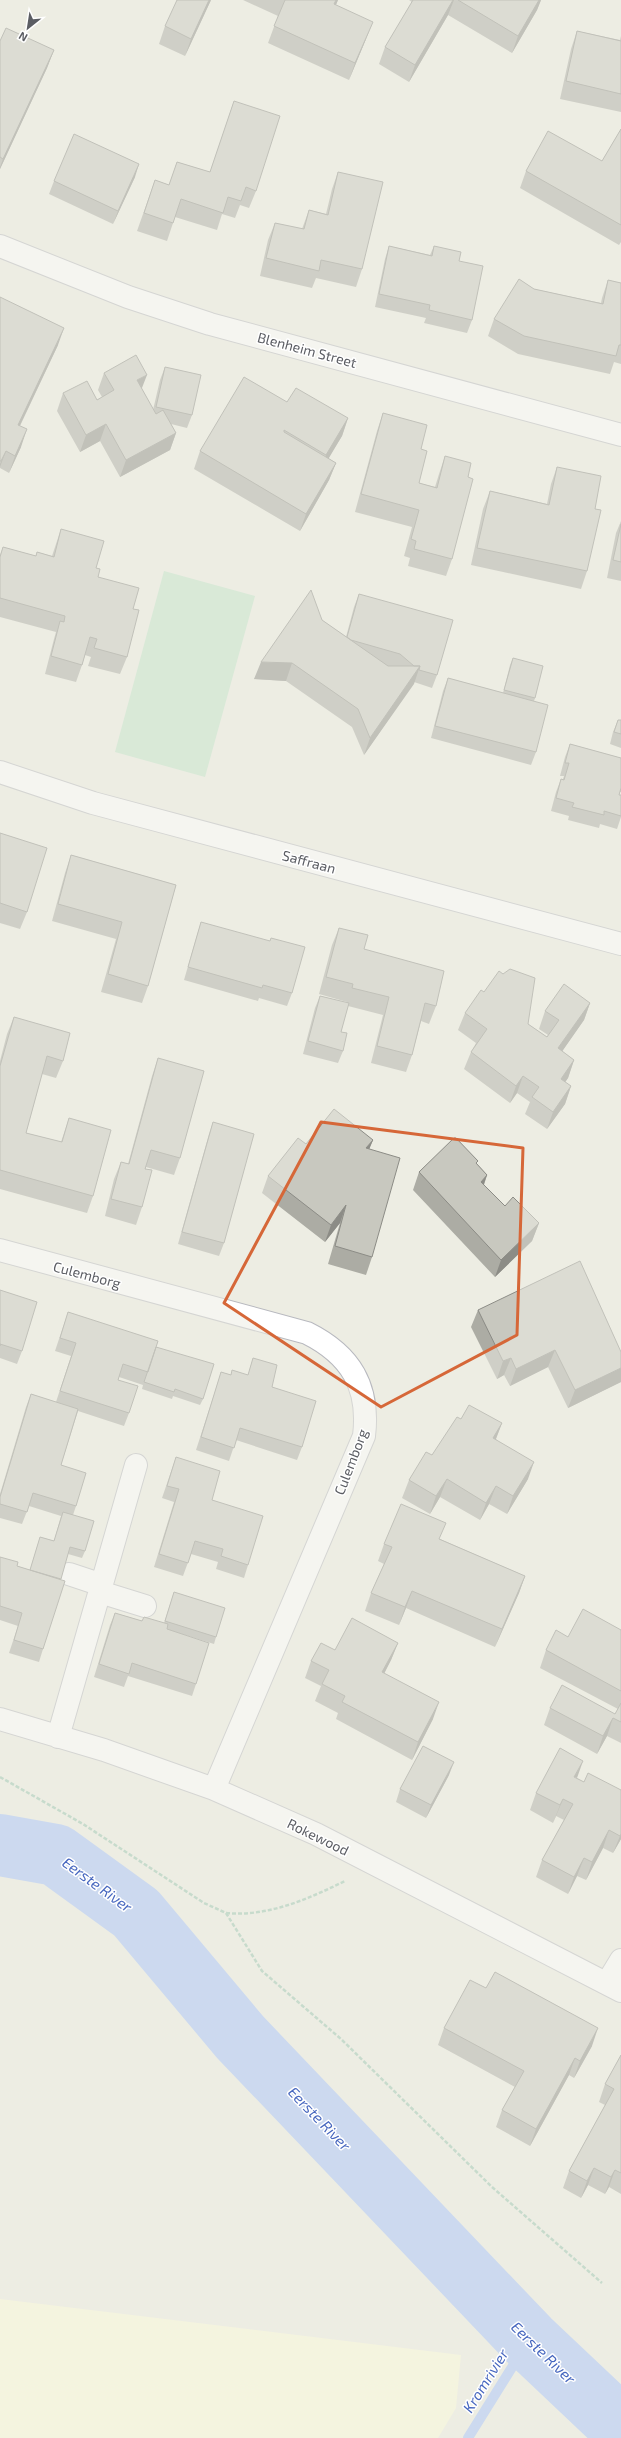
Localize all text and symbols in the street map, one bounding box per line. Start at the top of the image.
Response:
north arrow [8,8,48,48]
text: N [16,29,29,45]
street label: Blenheim Street [256,328,359,371]
street label: Saffraan [281,846,338,877]
street label: Culemborg [52,1257,123,1292]
street label: Culemborg [330,1426,371,1497]
street label: Rokewood [285,1814,352,1859]
water label: Eerste River [59,1853,137,1916]
water label: Eerste River [285,2083,355,2155]
water label: Eerste River [508,2317,580,2388]
water label: Kromrivier [459,2344,512,2416]

